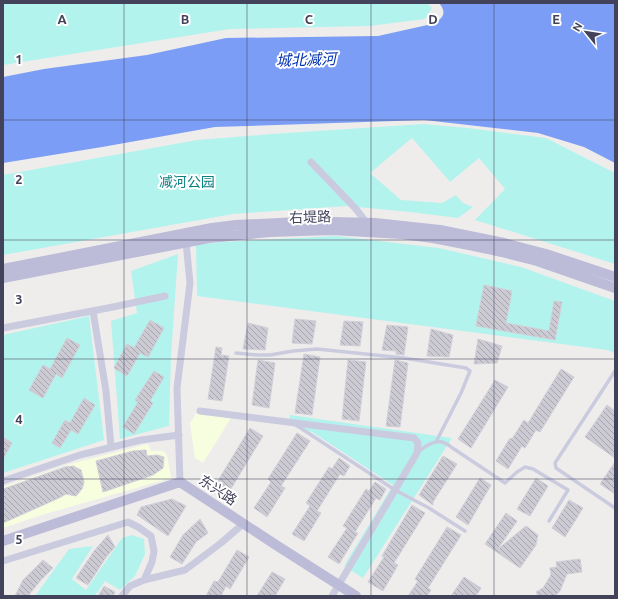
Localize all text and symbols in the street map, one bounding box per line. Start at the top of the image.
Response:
text: A [57,12,67,26]
text: B [181,12,190,26]
text: C [305,12,314,26]
text: D [428,12,438,26]
text: E [552,12,560,26]
north arrow [566,12,606,52]
text: N [570,20,585,34]
water label: 城北减河 [276,50,339,69]
text: 1 [15,52,23,66]
text: 2 [15,172,23,186]
park label: 减河公园 [159,174,215,190]
street label: 右堤路 [289,208,331,226]
text: 3 [15,292,23,306]
text: 4 [15,412,23,426]
street label: 东兴路 [196,472,240,508]
text: 5 [15,532,23,546]

